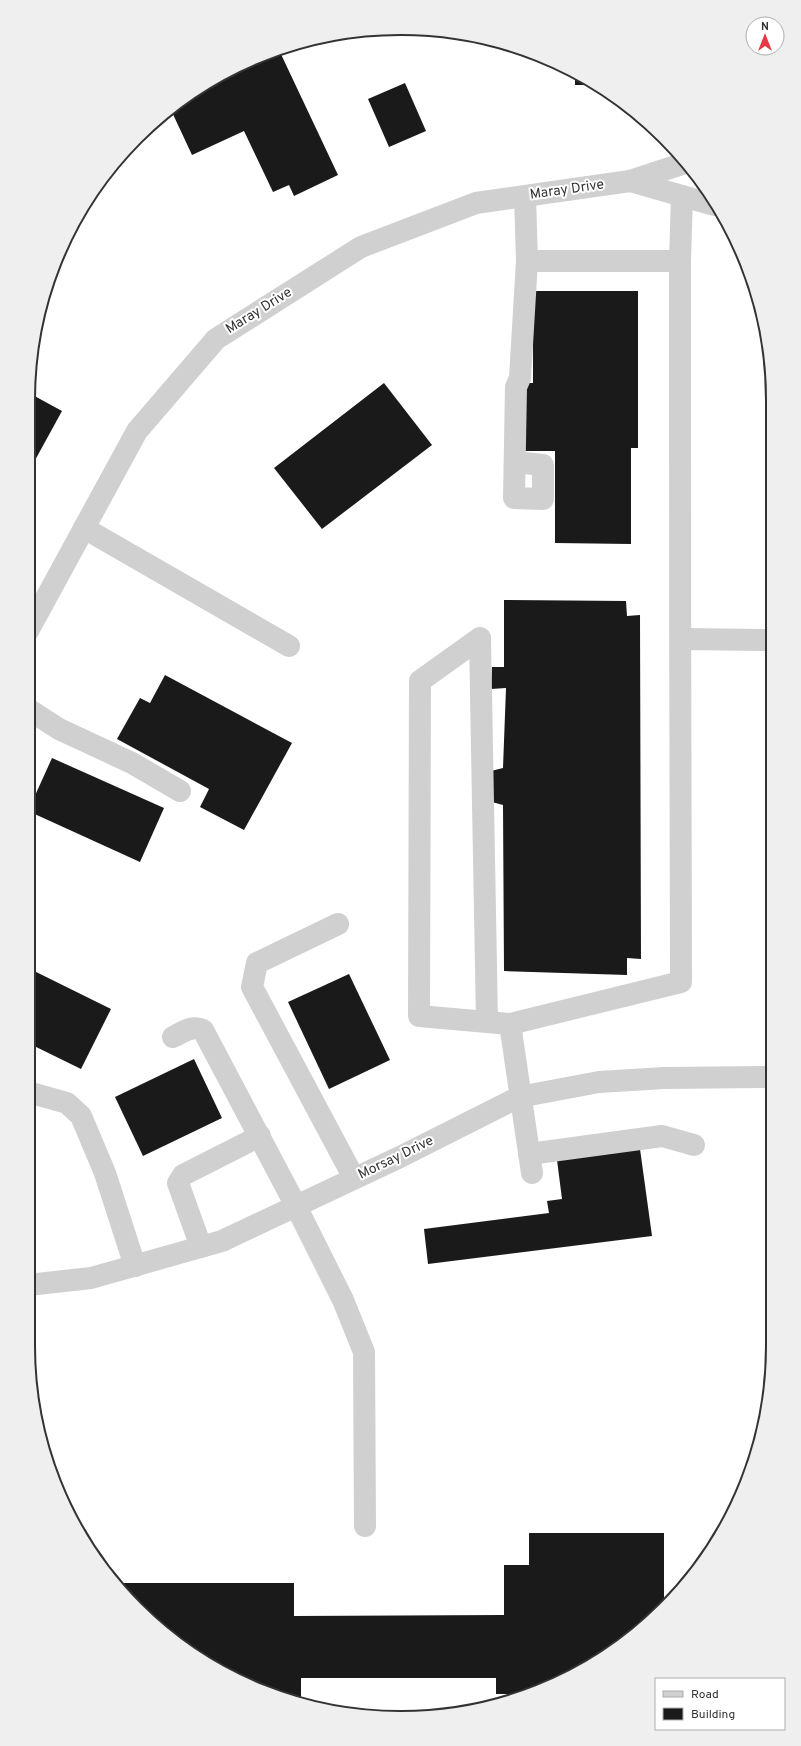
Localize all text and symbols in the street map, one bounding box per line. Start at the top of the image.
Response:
north arrow [745,16,785,56]
text: N [761,20,769,34]
street label: Maray Drive [529,176,605,204]
street label: Maray Drive [223,284,295,338]
street label: Morsay Drive [355,1132,437,1184]
legend [655,1678,785,1730]
text: Road [691,1687,719,1703]
text: Building [691,1707,735,1723]

